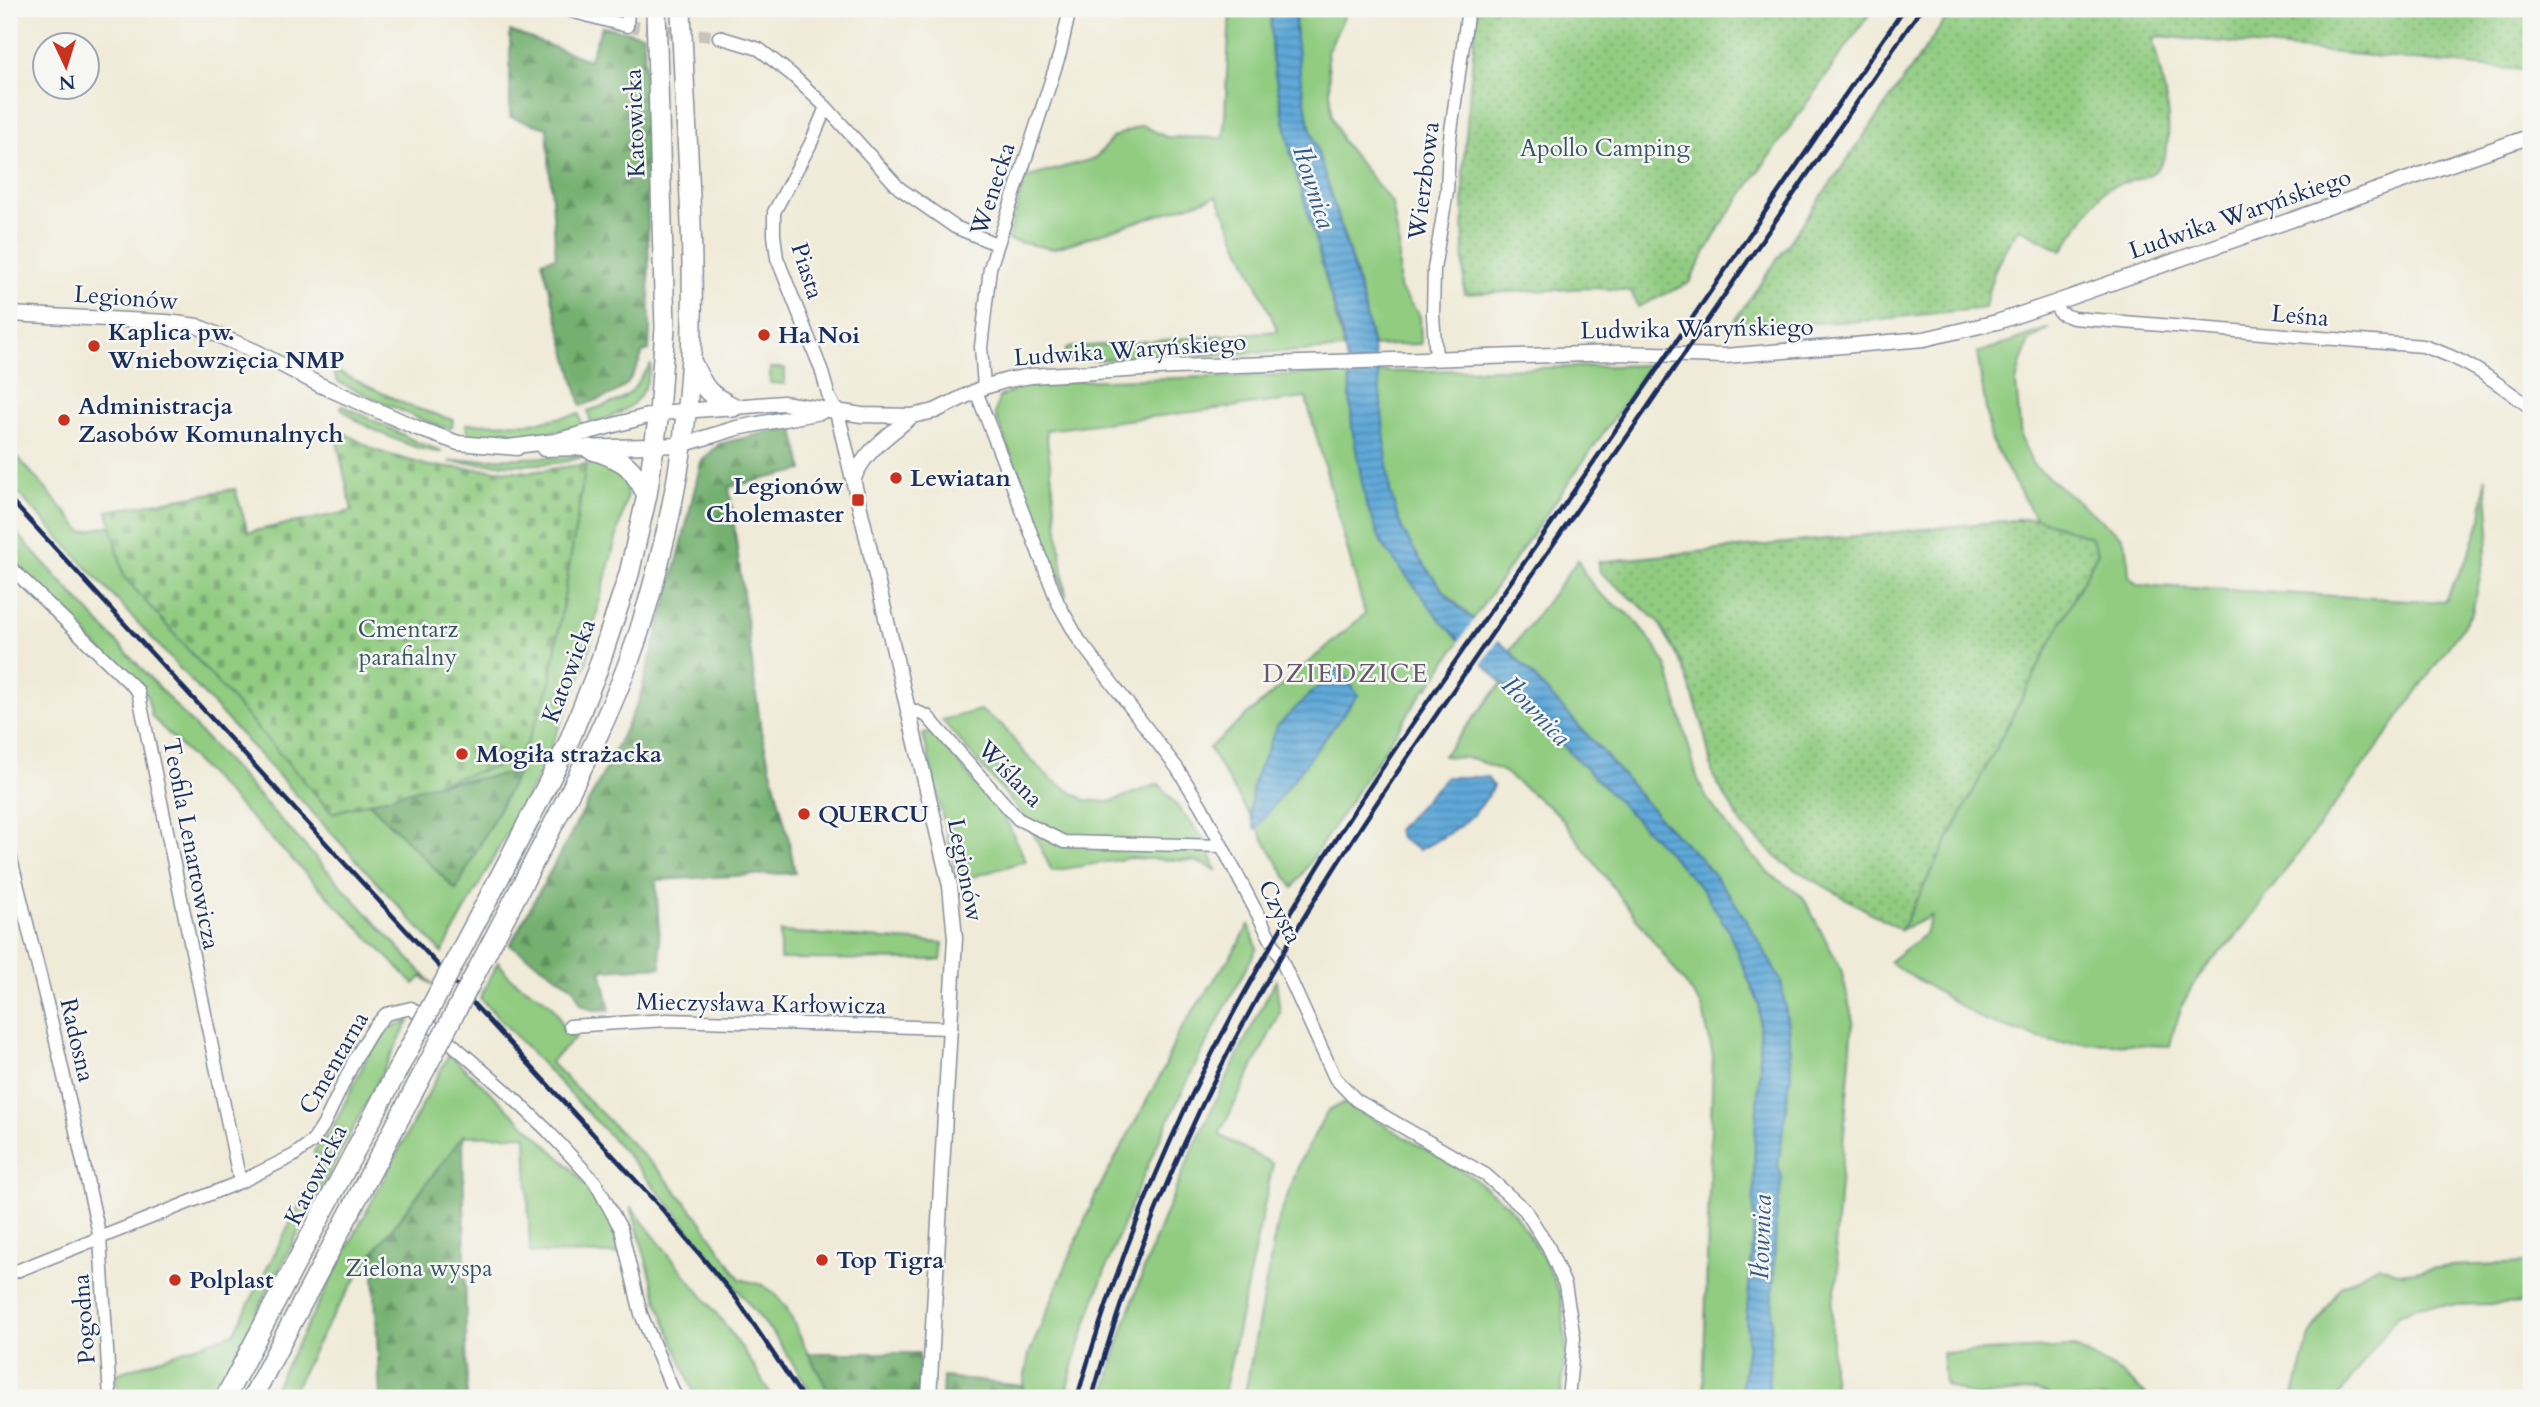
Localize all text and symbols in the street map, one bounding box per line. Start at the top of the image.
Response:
north arrow [32,32,102,102]
street label: Katowicka [617,67,653,178]
text: N [57,68,76,96]
street label: Wierzbowa [1400,119,1448,243]
park label: Apollo Camping [1520,132,1691,165]
street label: Wenecka [962,138,1024,241]
water label: Iłownica [1284,141,1344,233]
street label: Ludwika Waryńskiego [2124,160,2356,268]
street label: Piasta [782,239,832,304]
street label: Legionów [73,278,179,318]
street label: Leśna [2270,297,2331,335]
street label: Ludwika Waryńskiego [1580,310,1814,348]
place label: Kaplica pw. Wniebowzięcia NMP [107,316,344,377]
place label: Ha Noi [778,319,860,352]
street label: Ludwika Waryńskiego [1013,325,1247,375]
marker: Ha Noi [756,327,772,343]
marker: Kaplica pw. Wniebowzięcia NMP [86,338,102,354]
place label: Administracja Zasobów Komunalnych [78,390,344,451]
marker: Administracja Zasobów Komunalnych [56,412,72,428]
place label: Lewiatan [910,462,1011,495]
place label: Legionów Cholemaster [706,470,844,531]
marker: Lewiatan [888,470,904,486]
marker: Legionów Cholemaster [850,492,866,508]
park label: Cmentarz parafialny [358,613,459,674]
street label: Katowicka [534,614,604,728]
district label: DZIEDZICE [1262,656,1430,691]
water label: Iłownica [1494,668,1579,754]
street label: Wiślana [969,732,1051,815]
street label: Teofila Lenartowicza [154,735,228,953]
place label: Mogiła strażacka [476,738,662,771]
marker: Mogiła strażacka [454,746,470,762]
place label: QUERCU [818,798,929,831]
marker: QUERCU [796,806,812,822]
street label: Legionów [939,816,991,924]
street label: Czysta [1250,874,1310,950]
street label: Mieczysława Karłowicza [636,985,887,1023]
street label: Radosna [51,995,103,1086]
street label: Cmentarna [291,1005,377,1121]
street label: Katowicka [277,1118,356,1231]
water label: Iłownica [1742,1193,1780,1280]
place label: Top Tigra [836,1244,944,1277]
park label: Zielona wyspa [345,1252,493,1285]
marker: Top Tigra [814,1252,830,1268]
place label: Polplast [189,1264,274,1297]
street label: Pogodna [64,1272,104,1365]
marker: Polplast [167,1272,183,1288]

